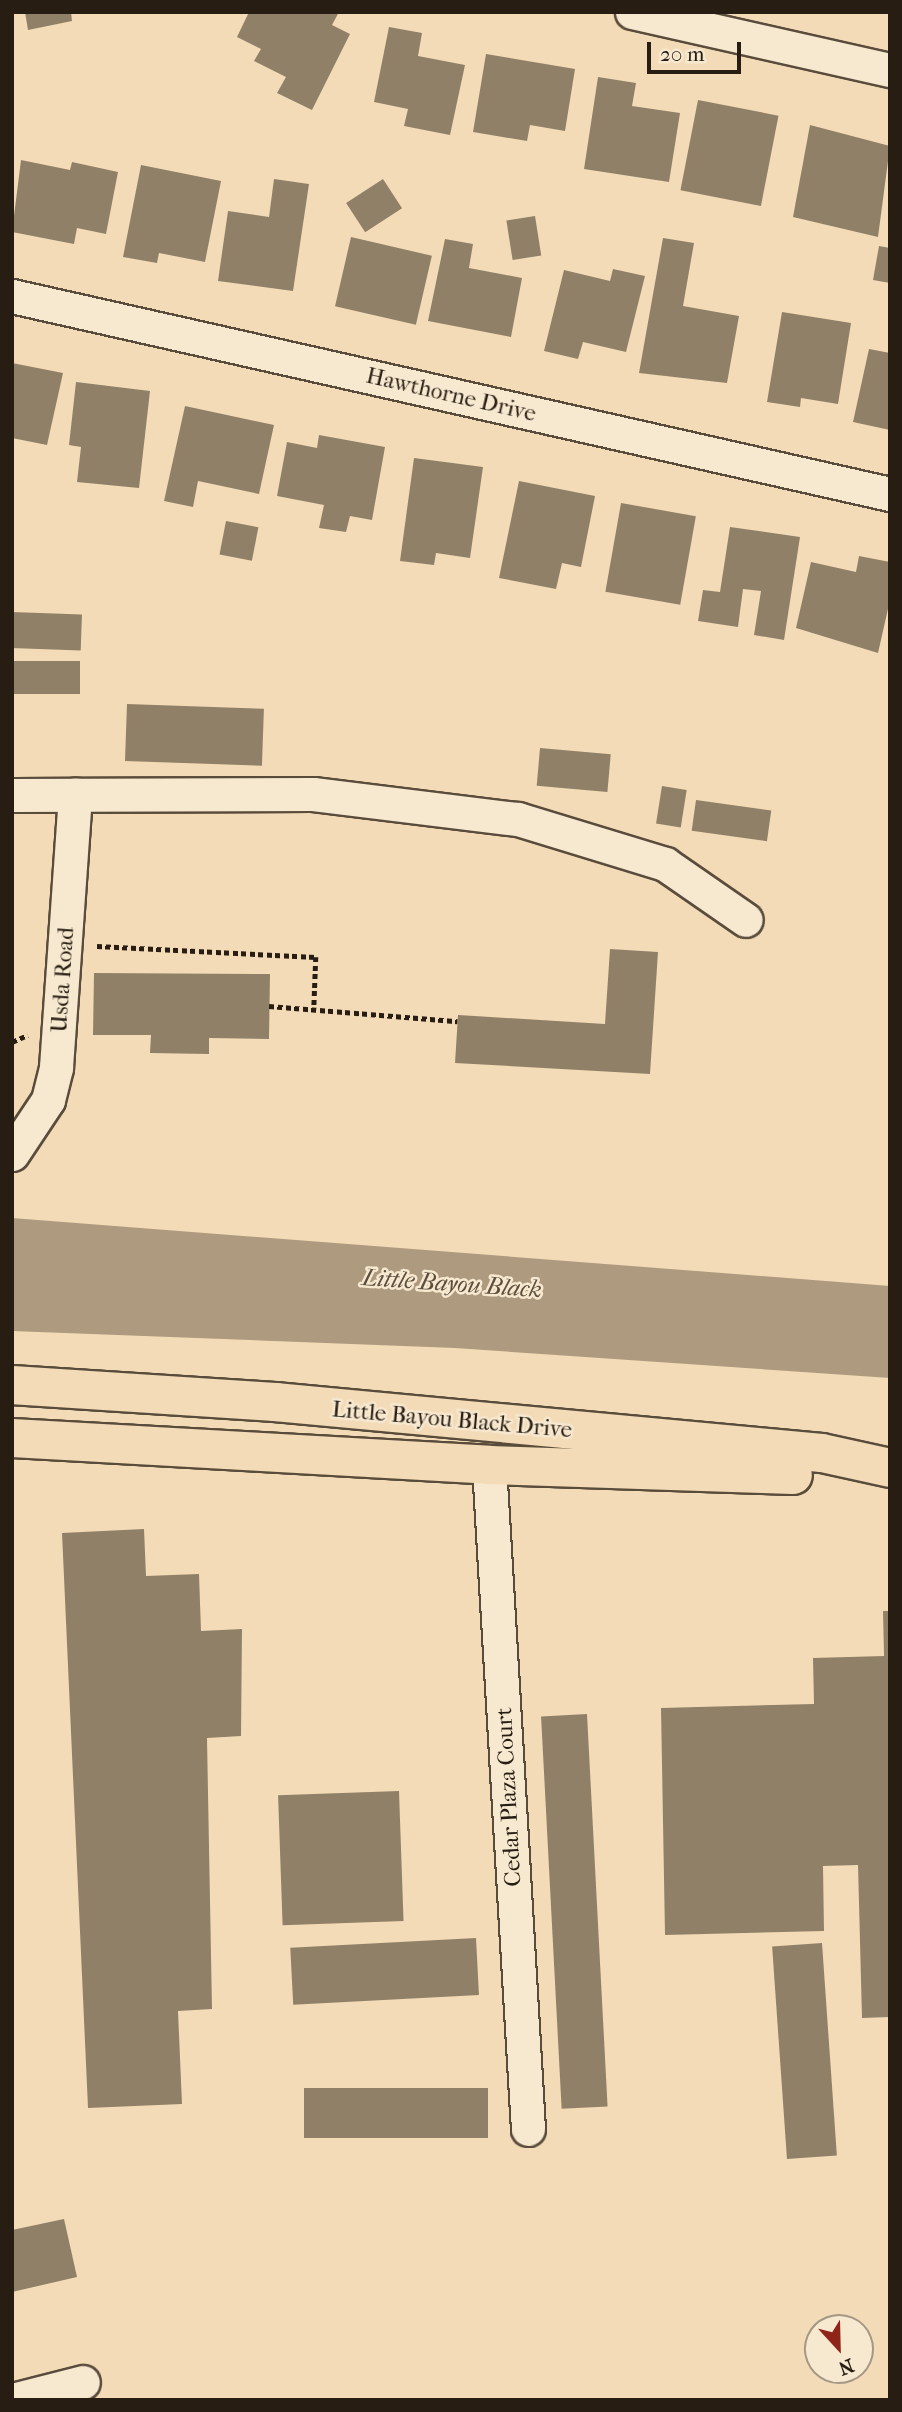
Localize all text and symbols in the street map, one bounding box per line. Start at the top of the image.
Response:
scale bar [650,28,744,72]
text: 20 m [660,42,704,66]
street label: Hawthorne Drive [363,362,539,428]
street label: Usda Road [46,926,80,1034]
water label: Little Bayou Black [361,1263,543,1305]
street label: Little Bayou Black Drive [331,1396,573,1444]
street label: Cedar Plaza Court [491,1707,527,1887]
north arrow [804,2314,874,2384]
text: N [835,2354,857,2380]

